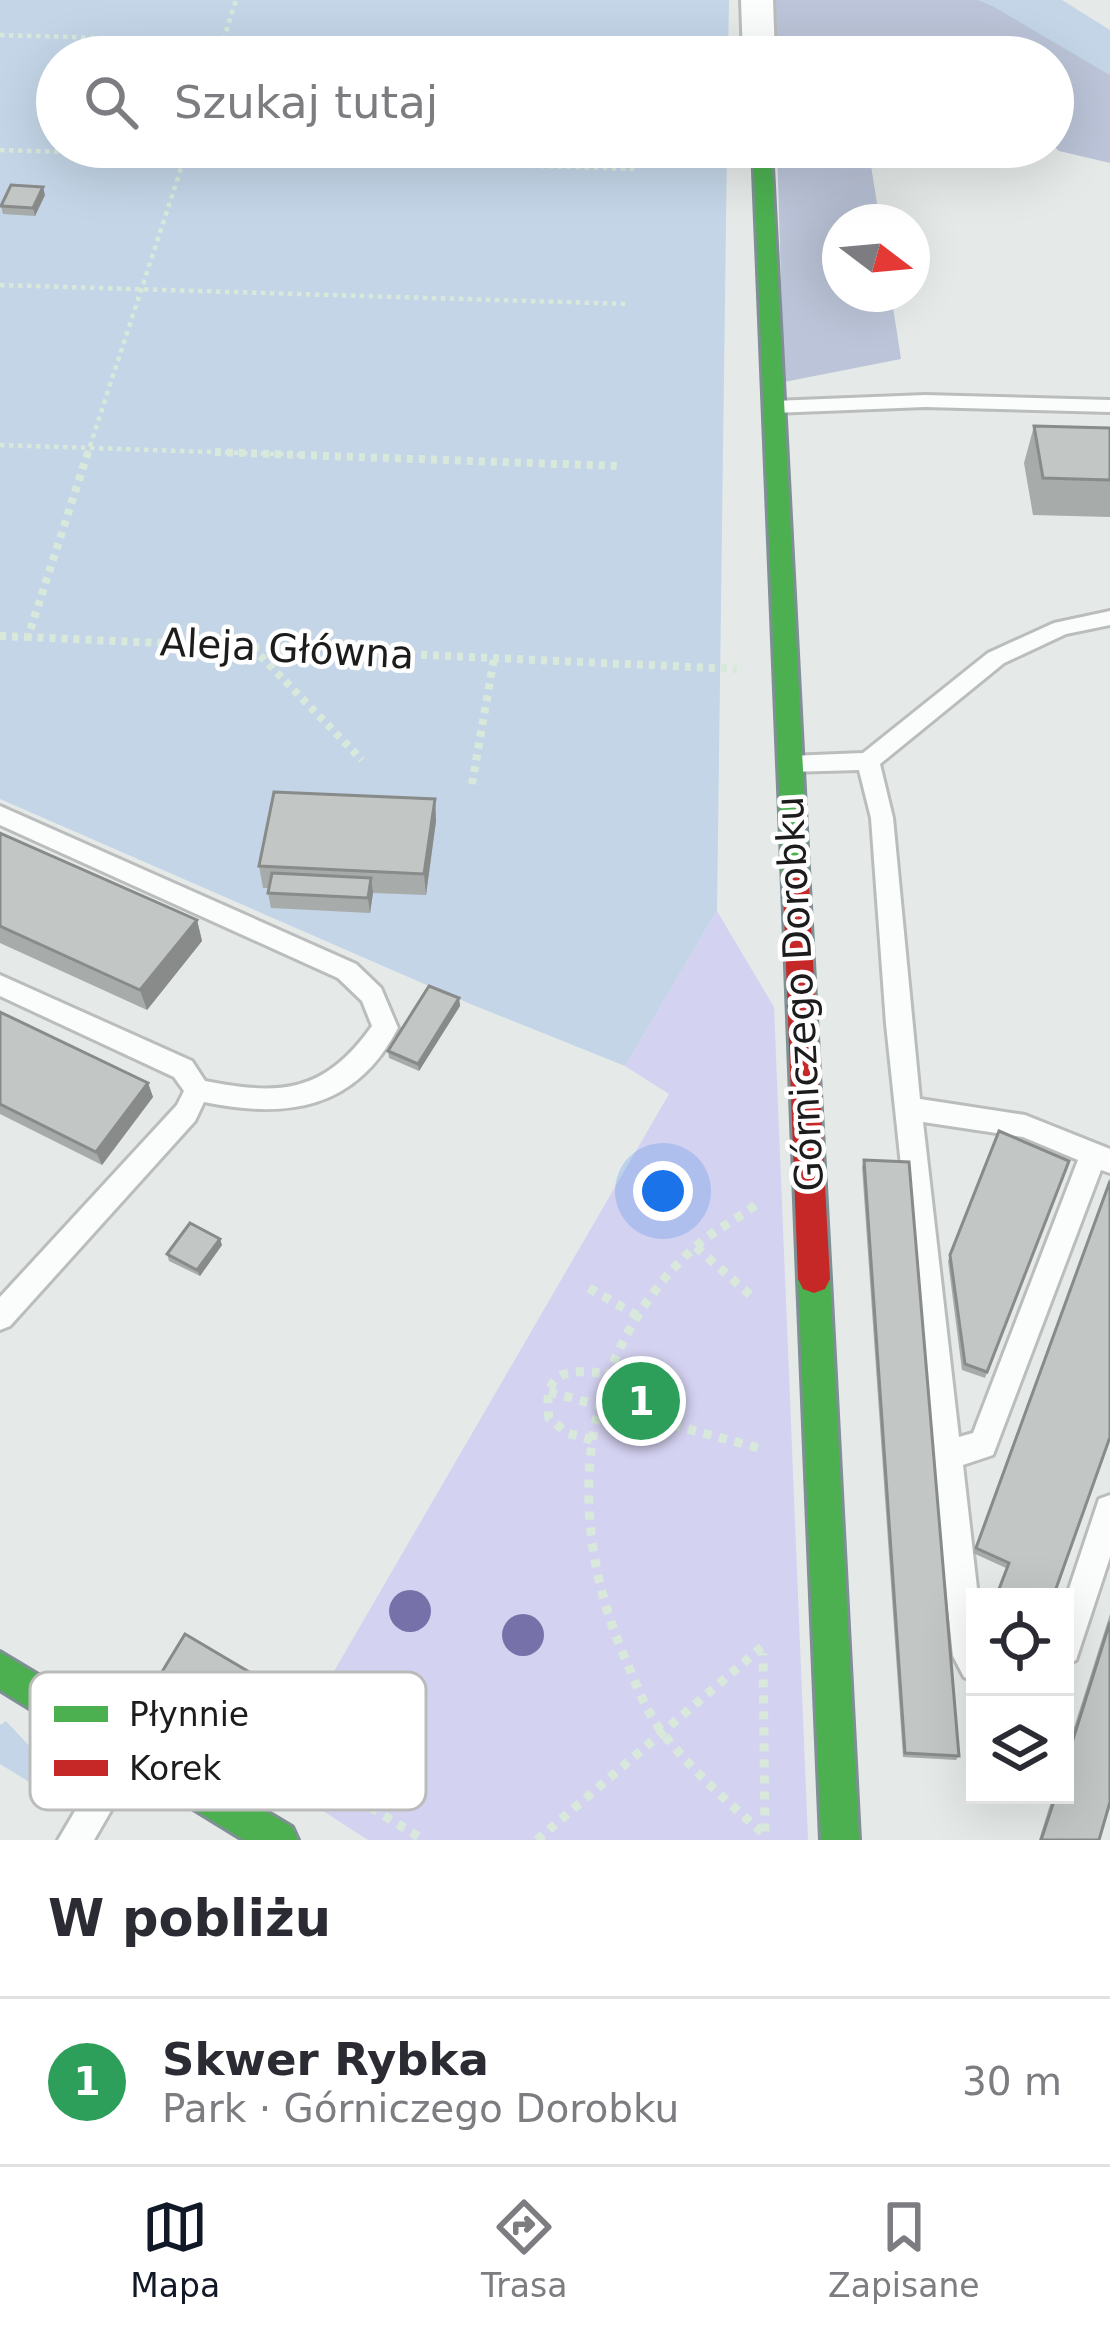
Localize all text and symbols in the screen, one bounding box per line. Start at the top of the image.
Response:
search box [36,36,1074,168]
icon: search [78,69,144,135]
text: Szukaj tutaj [174,76,438,129]
north arrow [822,204,930,312]
street label: Aleja Główna [159,619,415,678]
street label: Górniczego Dorobku [767,795,832,1193]
your location [633,1161,693,1221]
pin: 1 [602,1356,680,1446]
map controls [966,1588,1074,1804]
button: locate [966,1588,1074,1696]
legend [30,1672,426,1810]
text: Płynnie [129,1695,249,1734]
button: layers [966,1696,1074,1804]
text: Korek [129,1749,222,1788]
text: W pobliżu [48,1889,331,1948]
text: Skwer Rybka [162,2033,489,2086]
text: 1 [73,2059,101,2104]
text: 30 m [962,2059,1062,2104]
text: Park · Górniczego Dorobku [162,2086,679,2131]
tab: Mapa [130,2194,220,2305]
tab: Trasa [481,2194,567,2305]
tab: Zapisane [828,2194,980,2305]

